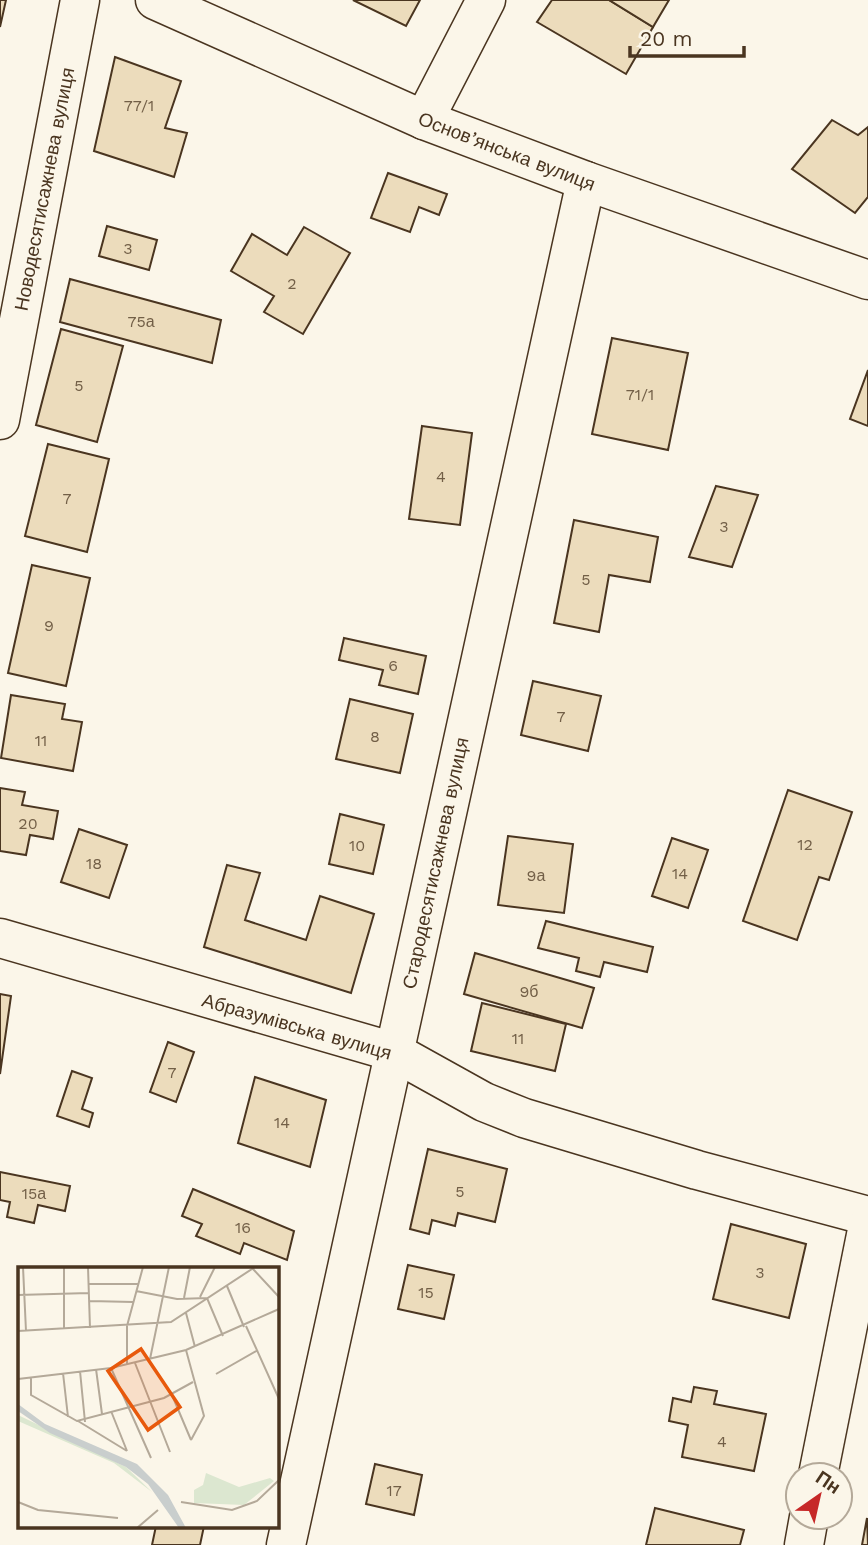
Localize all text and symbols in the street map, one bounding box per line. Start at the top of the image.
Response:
scale bar [630,14,744,58]
text: 20 m [640,26,692,51]
street label: Новодесятисажнева вулиця [10,65,79,313]
house number: 77/1 [124,96,154,115]
street label: Основ’янська вулиця [415,107,599,196]
house number: 3 [123,239,133,258]
house number: 2 [287,274,297,293]
house number: 75а [127,312,155,331]
house number: 5 [74,376,84,395]
house number: 71/1 [626,385,654,404]
house number: 4 [436,467,446,486]
house number: 7 [63,489,72,508]
house number: 3 [719,517,729,536]
house number: 5 [581,570,591,589]
house number: 9 [44,616,54,635]
house number: 6 [388,656,398,675]
house number: 7 [557,707,566,726]
house number: 8 [370,727,380,746]
house number: 11 [35,731,47,750]
street label: Стародесятисажнева вулиця [398,735,473,991]
house number: 20 [18,814,38,833]
house number: 12 [797,835,813,854]
house number: 10 [349,836,365,855]
house number: 18 [86,854,102,873]
house number: 14 [672,864,688,883]
house number: 9а [527,866,545,885]
house number: 9б [519,982,539,1001]
street label: Абразумівська вулиця [199,988,394,1065]
house number: 11 [512,1029,524,1048]
house number: 7 [168,1063,177,1082]
house number: 14 [274,1113,290,1132]
house number: 5 [455,1182,465,1201]
house number: 15а [22,1184,46,1203]
house number: 16 [235,1218,251,1237]
house number: 3 [755,1263,765,1282]
inset map [18,1267,278,1528]
house number: 15 [418,1283,434,1302]
house number: 4 [717,1432,727,1451]
north arrow [784,1461,854,1531]
text: Пн [811,1466,845,1499]
house number: 17 [386,1481,402,1500]

